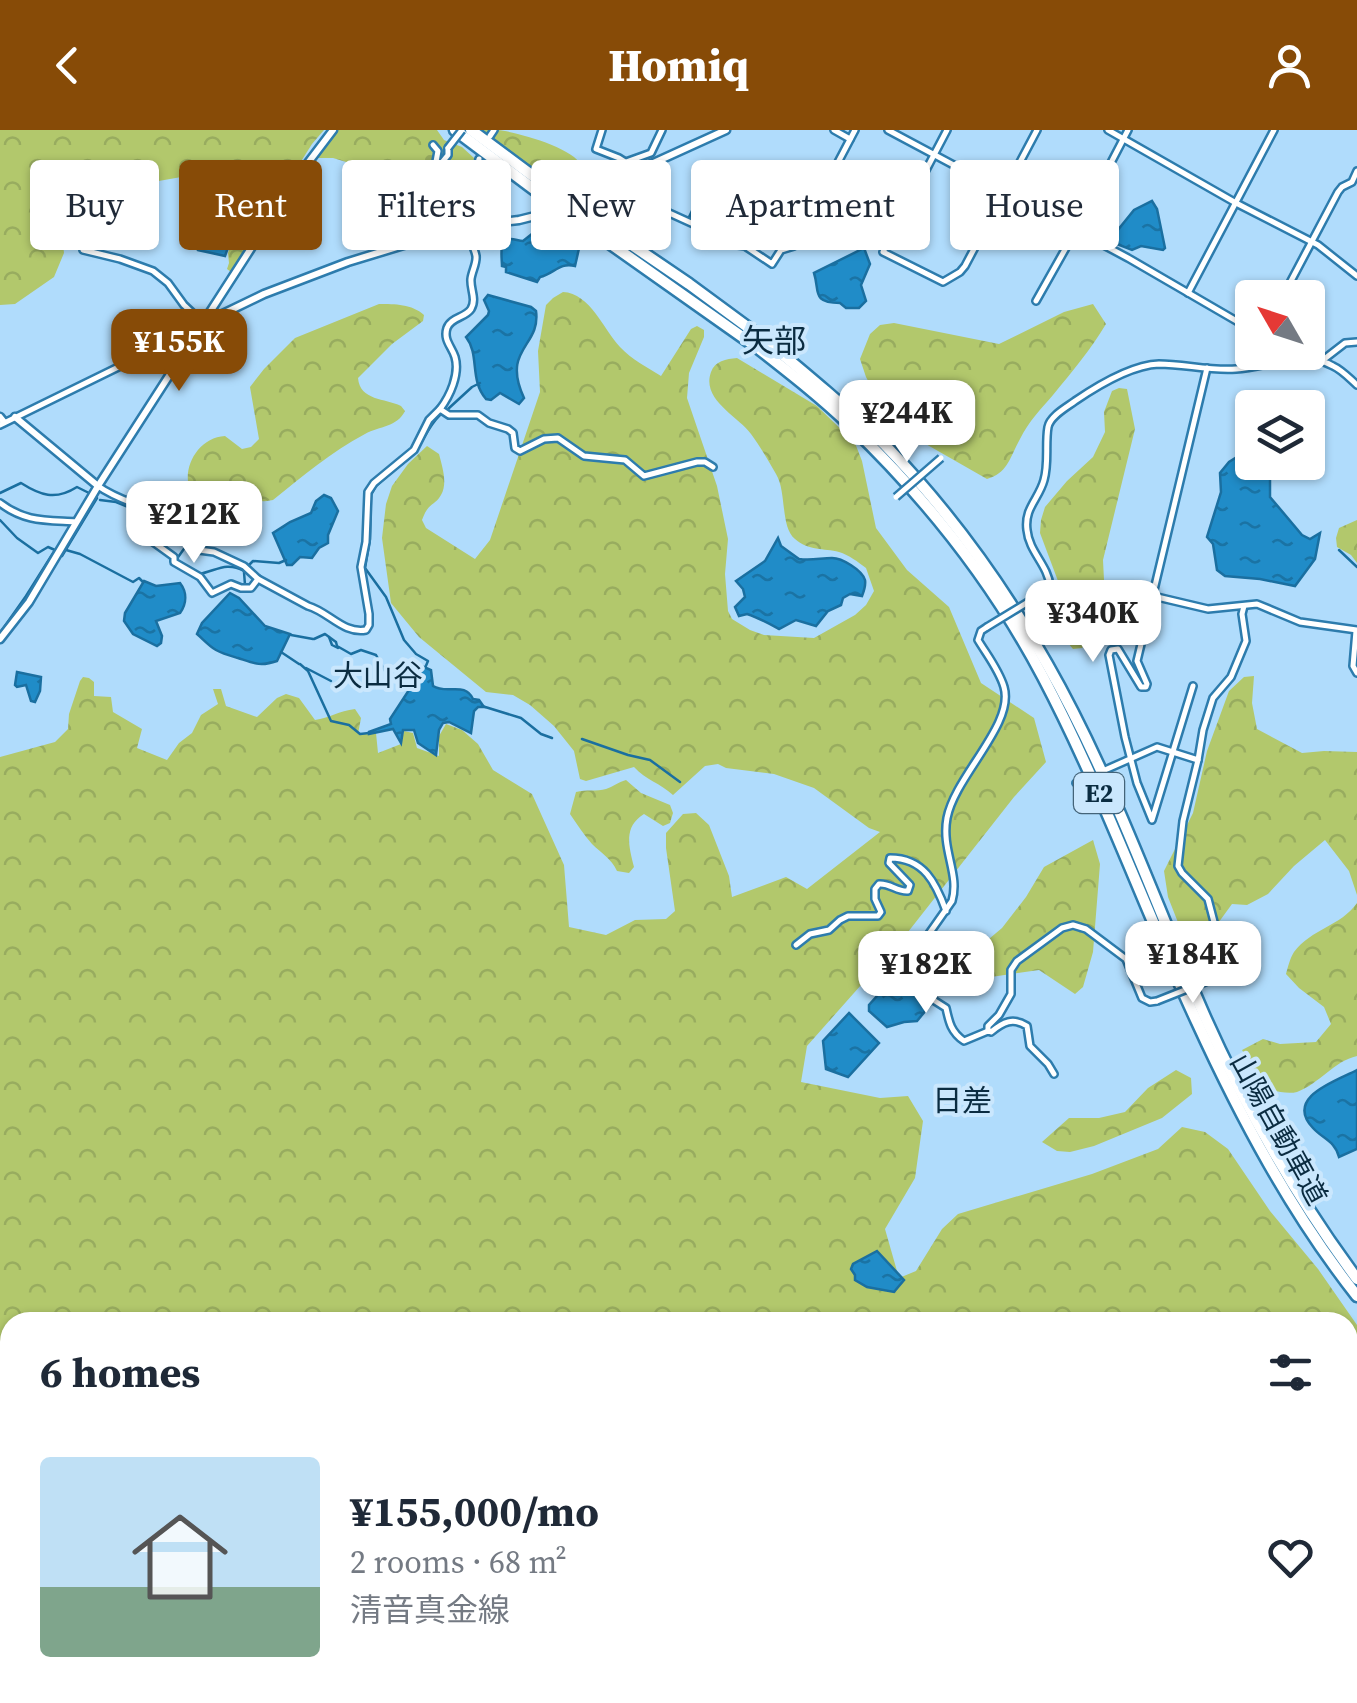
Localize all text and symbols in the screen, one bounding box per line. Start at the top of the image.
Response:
text: Homiq [608,34,749,96]
icon: back [40,38,95,93]
icon: person [1262,38,1317,93]
chip: Buy [30,160,159,250]
chip: Rent [179,160,322,250]
chip: Filters [342,160,511,250]
chip: New [531,160,671,250]
chip: Apartment [691,160,930,250]
chip: House [950,160,1119,250]
north arrow [1235,280,1325,370]
map controls [1235,280,1325,480]
pin: ¥155K [109,309,249,394]
text: ¥155K [133,319,225,363]
district label: 矢部 [742,319,806,363]
pin: ¥244K [837,380,977,465]
text: ¥244K [861,390,953,434]
button: layers [1235,390,1325,480]
pin: ¥212K [124,481,264,566]
text: ¥212K [148,491,240,535]
pin: ¥340K [1023,580,1163,665]
text: ¥340K [1047,590,1139,634]
district label: 大山谷 [333,655,423,696]
road number: E2 [1074,773,1124,813]
pin: ¥184K [1123,921,1263,1006]
pin: ¥182K [856,931,996,1016]
text: ¥184K [1147,931,1239,975]
text: ¥182K [880,941,972,985]
street label: 山陽自動車道 [1222,1046,1336,1212]
district label: 日差 [932,1080,992,1121]
text: 6 homes [40,1343,200,1401]
icon: filters [1263,1345,1318,1400]
text: ¥155,000/mo [350,1482,599,1540]
icon: home [120,1497,240,1617]
icon: heart [1263,1530,1318,1585]
text: 2 rooms · 68 m² [350,1540,567,1584]
text: 清音真金線 [350,1588,510,1632]

